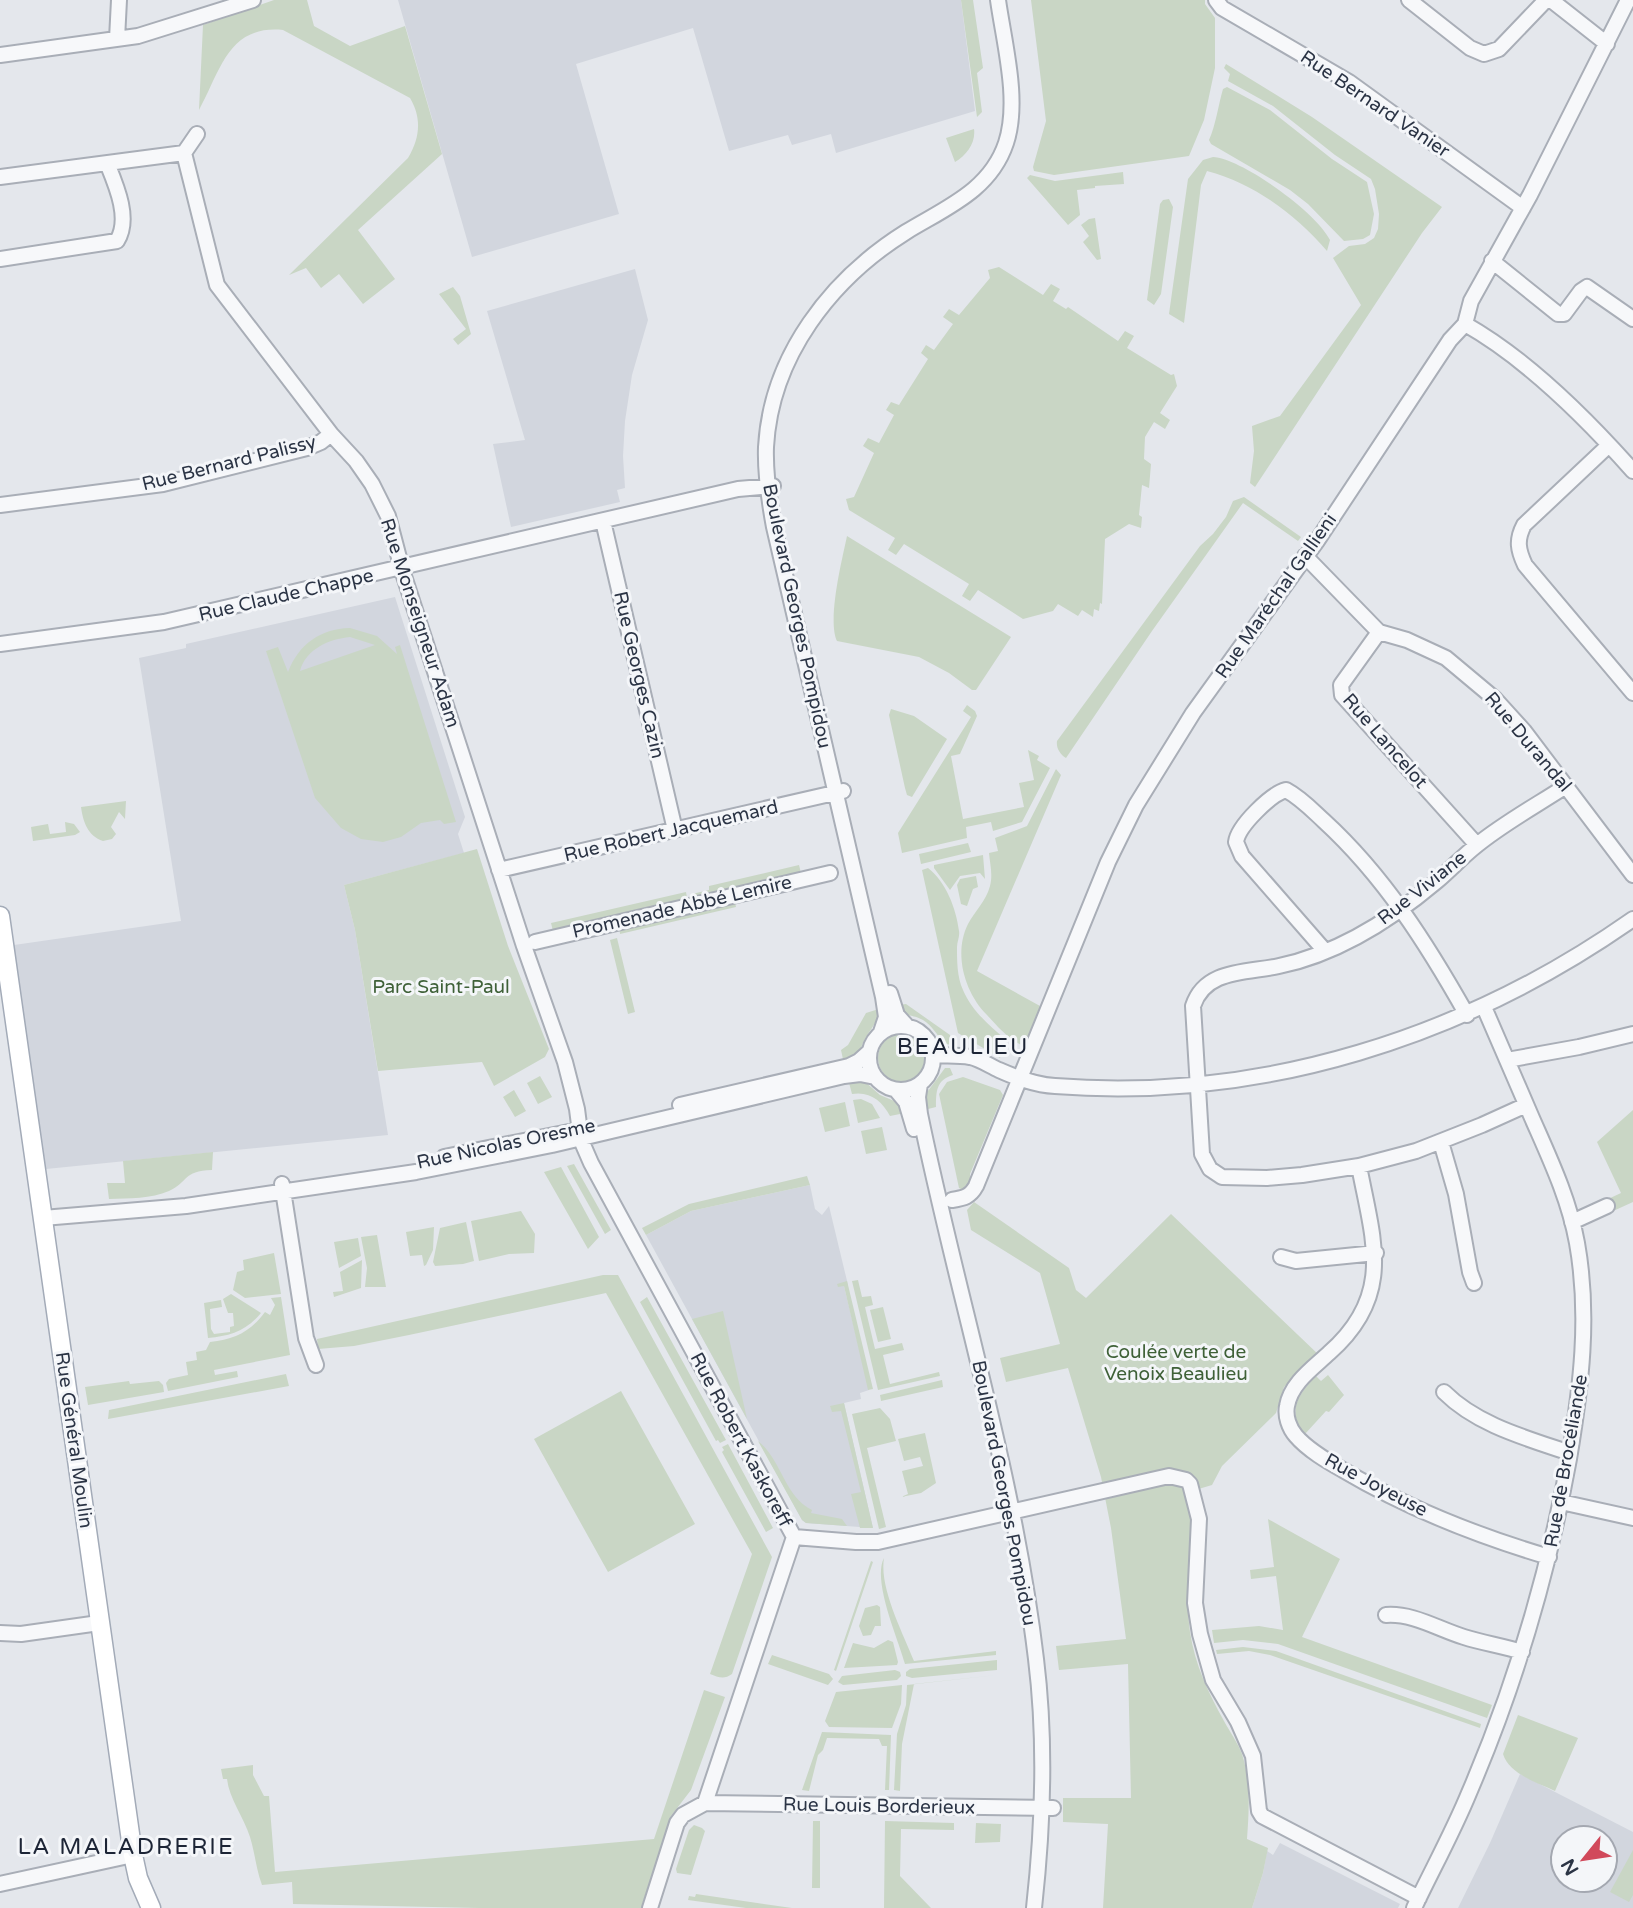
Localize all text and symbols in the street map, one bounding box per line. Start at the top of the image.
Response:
street label: Rue Bernard Vanier [1296,46,1454,163]
street label: Rue Bernard Palissy [140,431,318,495]
street label: Boulevard Georges Pompidou [758,482,836,750]
street label: Rue Maréchal Gallieni [1211,509,1341,683]
street label: Rue Monseigneur Adam [376,516,464,730]
street label: Rue Claude Chappe [196,564,376,626]
street label: Rue Georges Cazin [609,589,669,761]
street label: Rue Durandal [1480,688,1576,796]
street label: Rue Lancelot [1338,689,1432,793]
street label: Rue Robert Jacquemard [562,796,780,866]
street label: Rue Viviane [1373,847,1471,929]
street label: Promenade Abbé Lemire [570,871,794,943]
park label: Parc Saint-Paul [372,976,510,998]
district label: BEAULIEU [897,1033,1029,1061]
street label: Rue Nicolas Oresme [415,1114,597,1174]
park label: Coulée verte de Venoix Beaulieu [1104,1341,1248,1385]
street label: Rue Robert Kaskoreff [686,1349,797,1531]
street label: Rue Général Moulin [51,1350,97,1530]
street label: Boulevard Georges Pompidou [967,1358,1041,1628]
street label: Rue de Brocéliande [1540,1373,1592,1549]
street label: Rue Joyeuse [1321,1449,1431,1521]
street label: Rue Louis Borderieux [783,1793,975,1819]
north arrow [1549,1824,1619,1894]
district label: LA MALADRERIE [17,1833,235,1861]
text: N [1557,1855,1583,1879]

